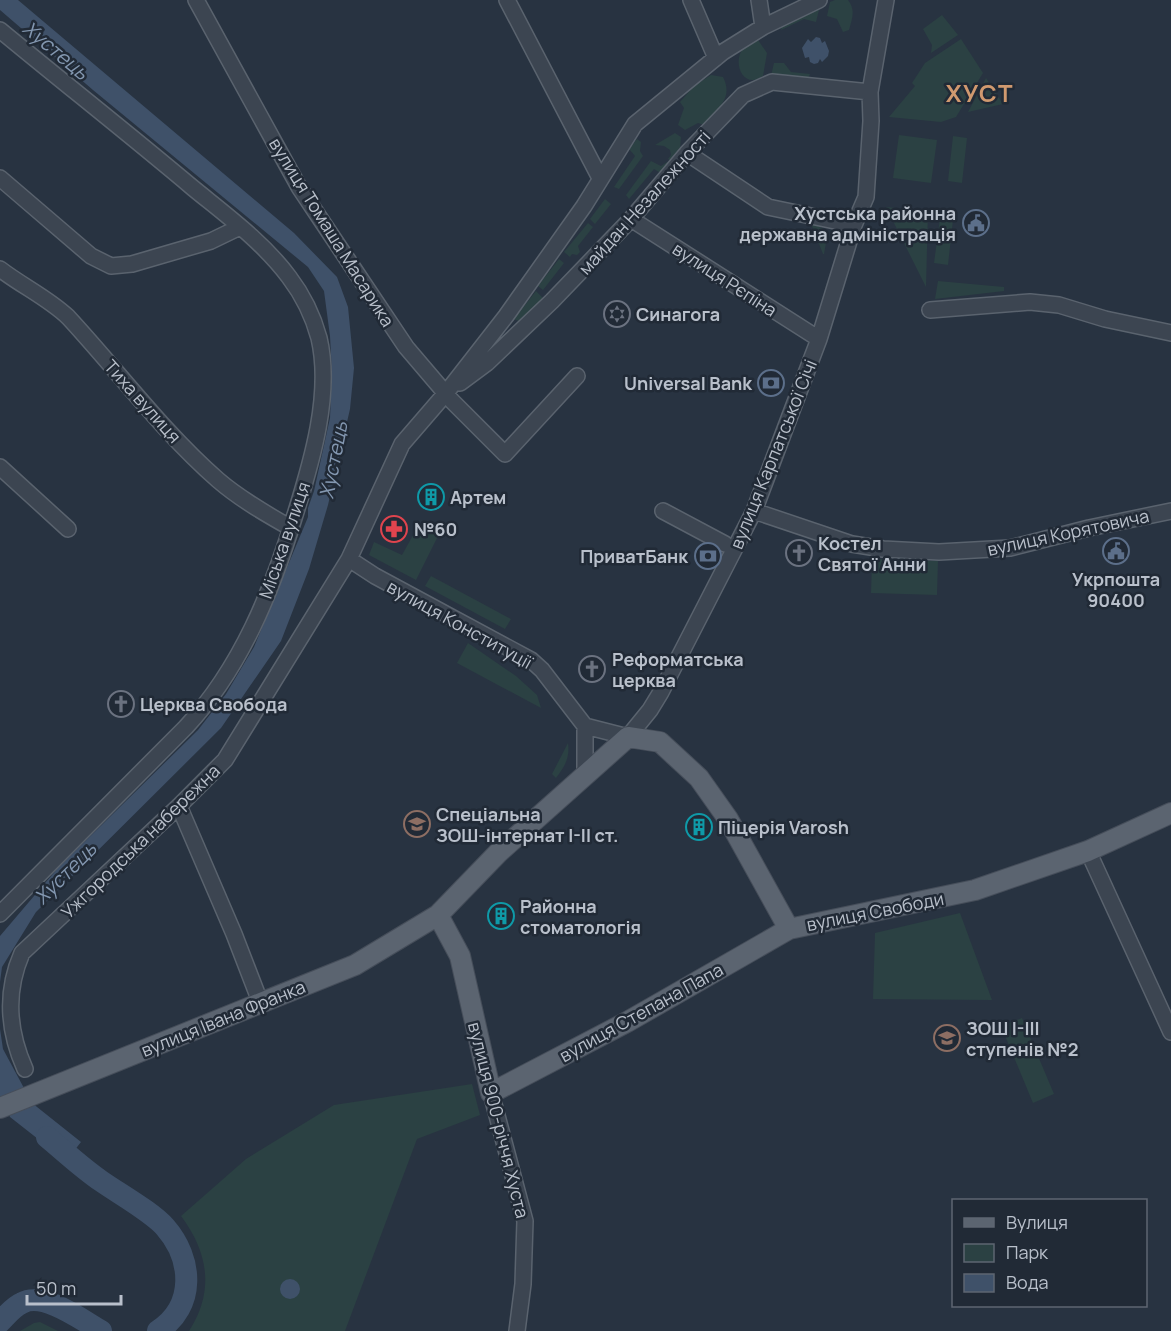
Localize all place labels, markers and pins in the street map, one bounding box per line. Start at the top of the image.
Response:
place label: Хустська районна державна адміністрація [739,201,956,246]
public building icon: Хустська районна державна адміністрація [961,208,991,238]
synagogue icon: Синагога [602,299,632,329]
place label: Синагога [636,302,720,326]
bank icon: Universal Bank [756,368,786,398]
place label: Universal Bank [624,371,753,395]
building icon: Артем [416,482,446,512]
place label: Артем [450,485,506,509]
pharmacy icon: №60 [379,514,409,544]
place label: №60 [414,517,457,541]
place label: Костел Святої Анни [818,531,926,576]
public building icon: Укрпошта 90400 [1101,536,1131,566]
church icon: Костел Святої Анни [784,538,814,568]
bank icon: ПриватБанк [693,541,723,571]
place label: ПриватБанк [580,544,689,568]
place label: Укрпошта 90400 [1072,567,1160,612]
place label: Реформатська церква [612,647,744,692]
church icon: Реформатська церква [577,654,607,684]
church icon: Церква Свобода [106,689,136,719]
place label: Церква Свобода [140,692,287,716]
place label: Спеціальна ЗОШ-інтернат І-ІІ ст. [436,802,618,847]
school or university icon: Спеціальна ЗОШ-інтернат І-ІІ ст. [402,809,432,839]
building icon: Піцерія Varosh [684,812,714,842]
place label: Піцерія Varosh [718,815,849,839]
place label: Районна стоматологія [520,894,641,939]
building icon: Районна стоматологія [486,901,516,931]
place label: ЗОШ І-ІІІ ступенів №2 [966,1016,1078,1061]
school or university icon: ЗОШ І-ІІІ ступенів №2 [932,1023,962,1053]

